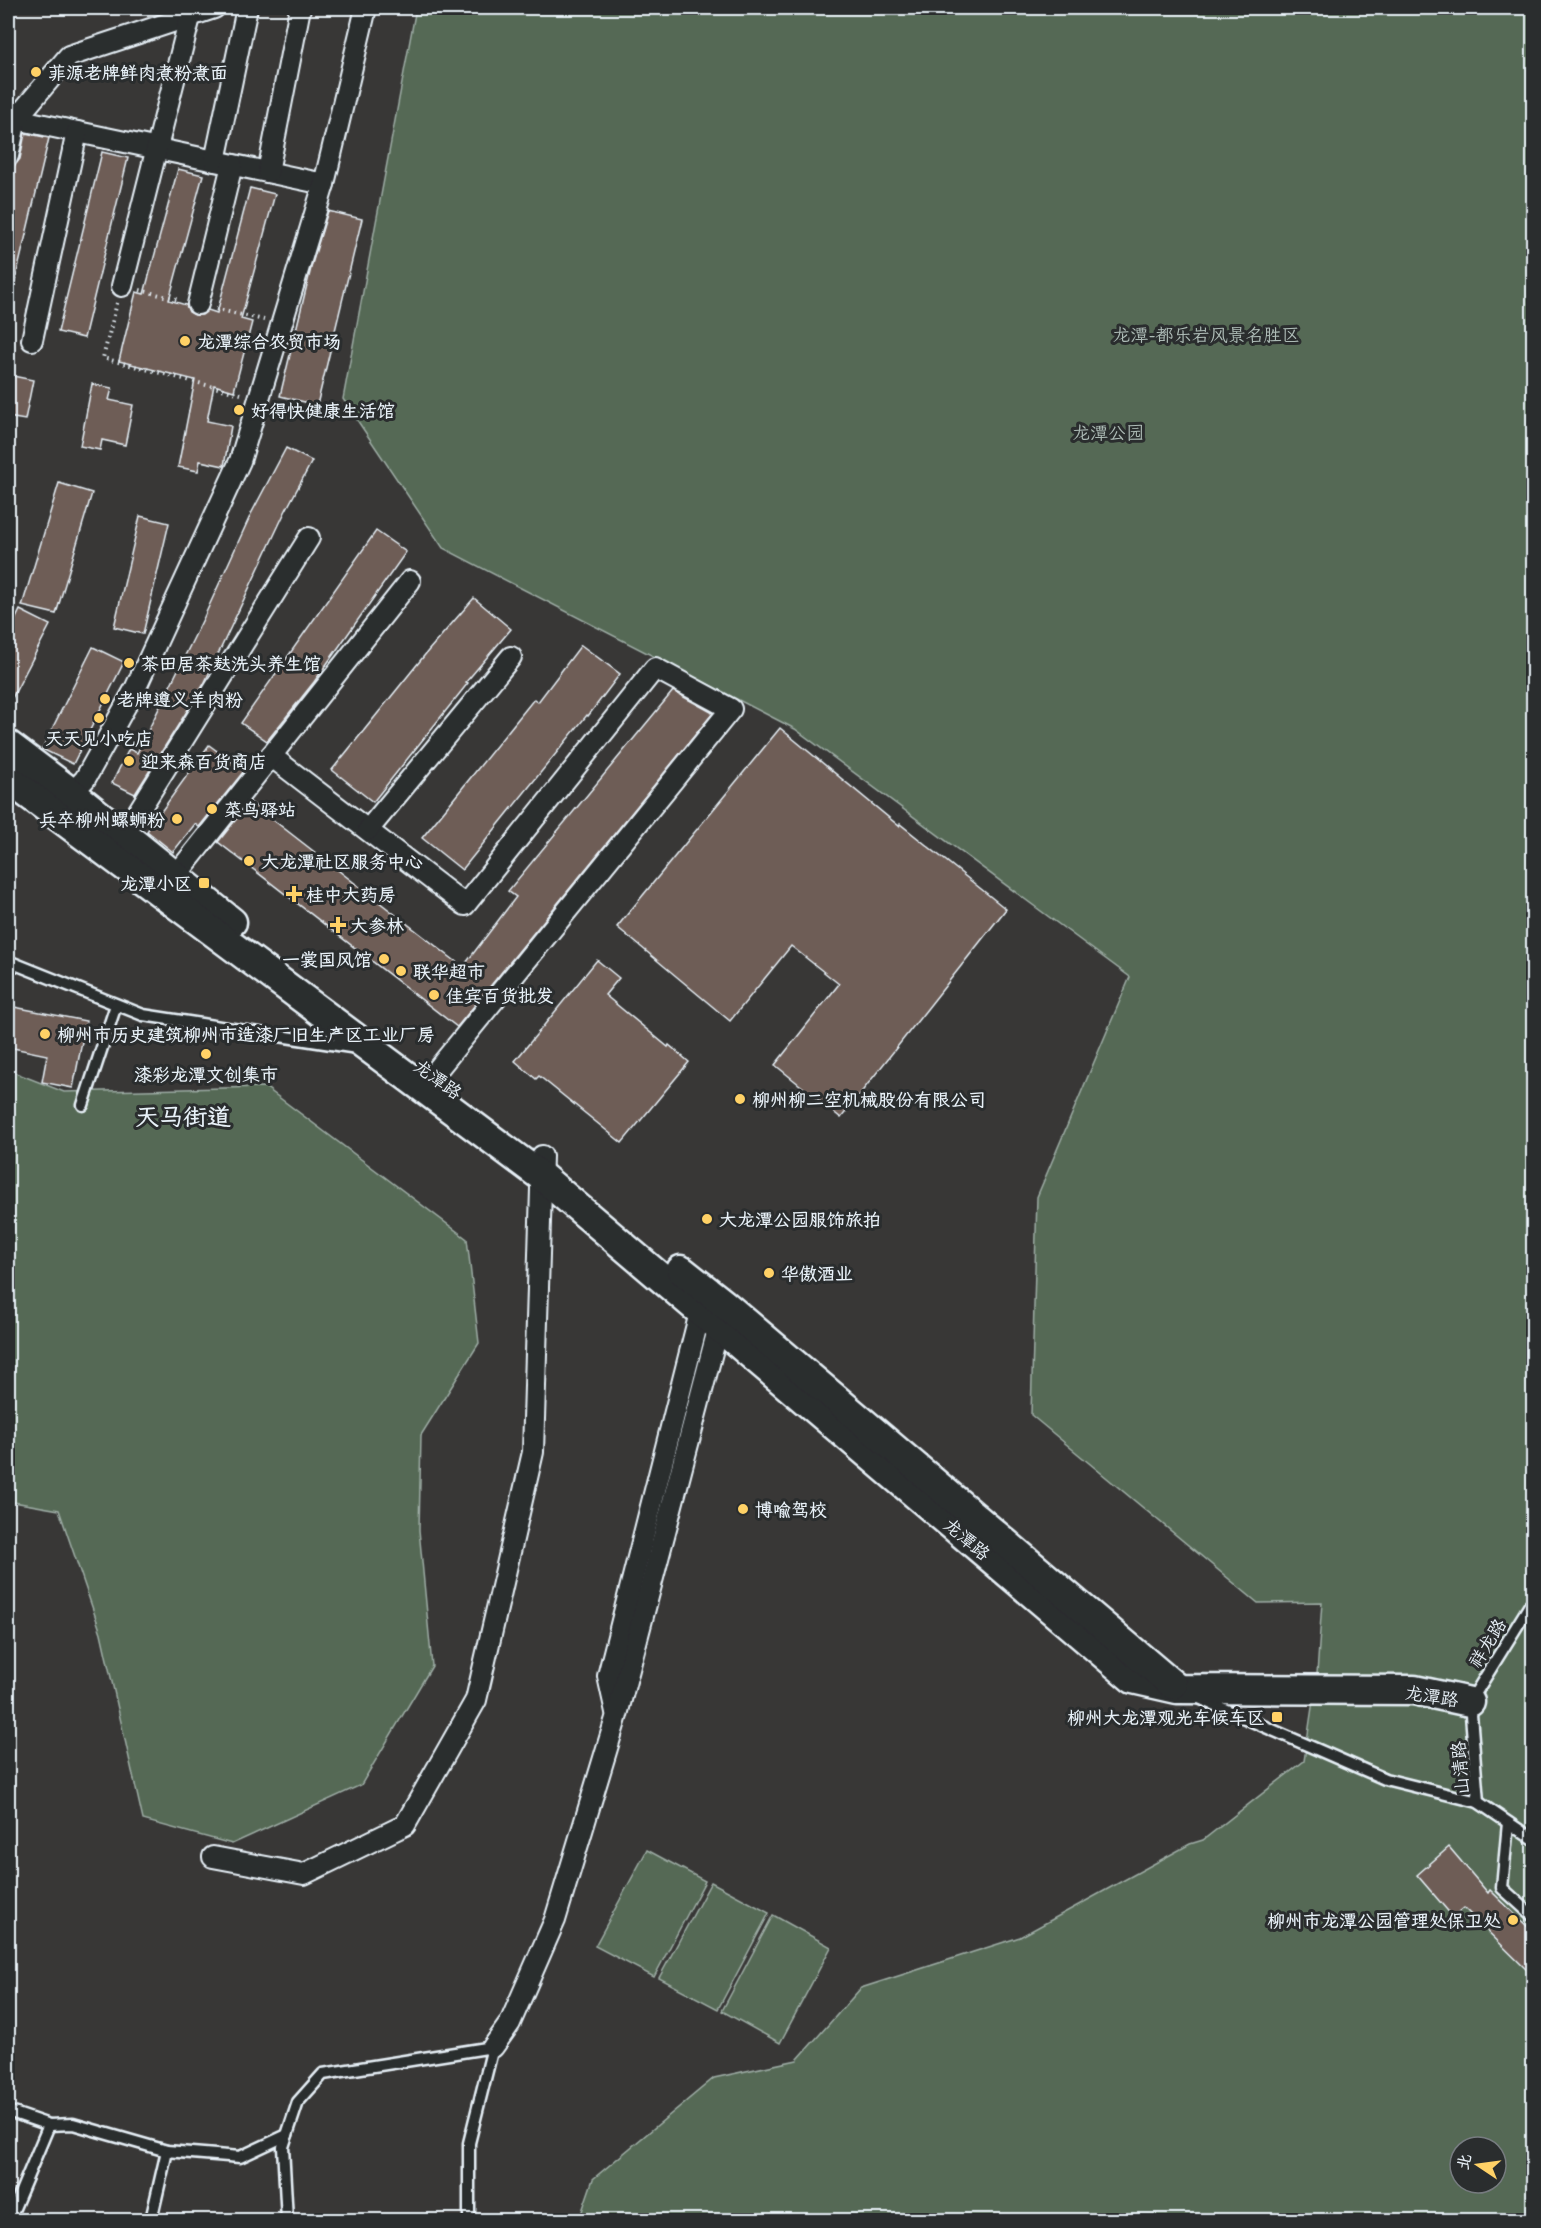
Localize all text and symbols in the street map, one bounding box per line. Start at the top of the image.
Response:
place label: 菲源老牌鲜肉煮粉煮面 [48,61,228,84]
marker: 菲源老牌鲜肉煮粉煮面 [29,65,43,79]
park label: 龙潭-都乐岩风景名胜区 [1112,323,1300,346]
place label: 龙潭综合农贸市场 [197,330,341,353]
marker: 龙潭综合农贸市场 [178,334,192,348]
place label: 好得快健康生活馆 [251,399,395,422]
marker: 好得快健康生活馆 [232,403,246,417]
park label: 龙潭公园 [1072,421,1144,444]
place label: 茶田居茶麸洗头养生馆 [141,652,321,675]
marker: 茶田居茶麸洗头养生馆 [122,656,136,670]
place label: 老牌遵义羊肉粉 [117,688,243,711]
marker: 老牌遵义羊肉粉 [98,692,112,706]
marker: 天天见小吃店 [92,711,106,725]
place label: 天天见小吃店 [45,727,153,750]
place label: 迎来森百货商店 [141,750,267,773]
marker: 迎来森百货商店 [122,754,136,768]
place label: 菜鸟驿站 [224,798,296,821]
marker: 菜鸟驿站 [205,802,219,816]
place label: 兵卒柳州螺蛳粉 [39,808,165,831]
marker: 兵卒柳州螺蛳粉 [170,812,184,826]
place label: 大龙潭社区服务中心 [261,850,423,873]
marker: 大龙潭社区服务中心 [242,854,256,868]
place label: 龙潭小区 [120,872,192,895]
marker: 龙潭小区 [197,876,211,890]
place label: 桂中大药房 [306,883,396,906]
marker: 桂中大药房 [287,887,301,901]
place label: 大参林 [350,914,404,937]
marker: 大参林 [331,918,345,932]
place label: 一裳国风馆 [282,948,372,971]
marker: 一裳国风馆 [377,952,391,966]
place label: 联华超市 [413,960,485,983]
marker: 联华超市 [394,964,408,978]
place label: 佳宾百货批发 [446,984,554,1007]
marker: 佳宾百货批发 [427,988,441,1002]
place label: 柳州市历史建筑柳州市造漆厂旧生产区工业厂房 [57,1023,435,1046]
marker: 柳州市历史建筑柳州市造漆厂旧生产区工业厂房 [38,1027,52,1041]
marker: 漆彩龙潭文创集市 [199,1047,213,1061]
street label: 龙潭路 [409,1054,467,1104]
place label: 漆彩龙潭文创集市 [134,1063,278,1086]
place label: 柳州柳二空机械股份有限公司 [752,1088,986,1111]
marker: 柳州柳二空机械股份有限公司 [733,1092,747,1106]
district label: 天马街道 [135,1101,231,1131]
place label: 大龙潭公园服饰旅拍 [719,1208,881,1231]
marker: 大龙潭公园服饰旅拍 [700,1212,714,1226]
place label: 华傲酒业 [781,1262,853,1285]
marker: 华傲酒业 [762,1266,776,1280]
place label: 博喻驾校 [755,1498,827,1521]
marker: 博喻驾校 [736,1502,750,1516]
street label: 龙潭路 [939,1513,995,1565]
street label: 祥龙路 [1463,1614,1511,1672]
street label: 龙潭路 [1404,1680,1460,1712]
place label: 柳州大龙潭观光车候车区 [1067,1706,1265,1729]
marker: 柳州大龙潭观光车候车区 [1270,1710,1284,1724]
street label: 山清路 [1446,1740,1474,1796]
place label: 柳州市龙潭公园管理处保卫处 [1267,1909,1501,1932]
marker: 柳州市龙潭公园管理处保卫处 [1506,1913,1520,1927]
north arrow [1448,2135,1508,2195]
text: 北 [1452,2152,1475,2172]

